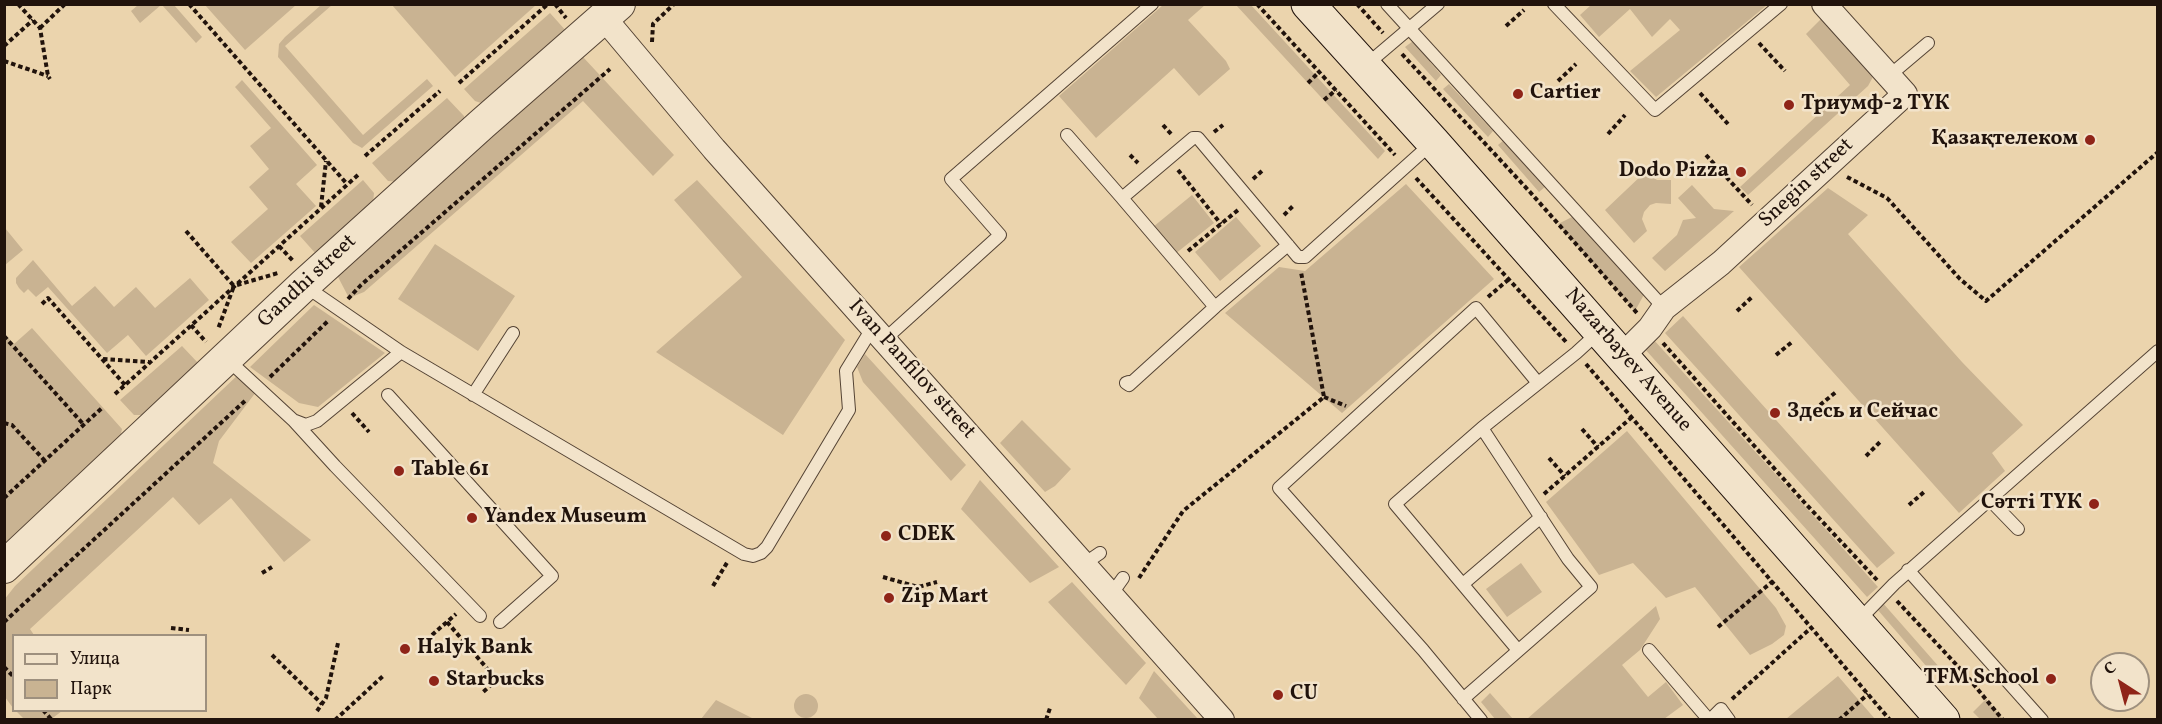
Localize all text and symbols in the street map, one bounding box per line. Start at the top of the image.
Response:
place label: Cartier [1530,81,1601,107]
marker: Cartier [1511,87,1525,101]
place label: Триумф-2 ТҮК [1801,92,1950,118]
marker: Триумф-2 ТҮК [1782,98,1796,112]
place label: Қазақтелеком [1931,127,2078,153]
marker: Қазақтелеком [2083,133,2097,147]
street label: Snegin street [1754,134,1860,234]
place label: Dodo Pizza [1619,159,1729,185]
marker: Dodo Pizza [1734,165,1748,179]
street label: Gandhi street [253,230,363,334]
street label: Nazarbayev Avenue [1558,284,1696,438]
street label: Ivan Panfilov street [842,295,980,445]
place label: Здесь и Сейчас [1787,400,1938,426]
marker: Здесь и Сейчас [1768,406,1782,420]
place label: Table 61 [411,458,489,484]
marker: Table 61 [392,464,406,478]
place label: Сәтті ТҮК [1981,491,2082,517]
marker: Сәтті ТҮК [2087,497,2101,511]
place label: Yandex Museum [484,505,647,531]
marker: Yandex Museum [465,511,479,525]
place label: CDEK [898,523,955,549]
marker: CDEK [879,529,893,543]
place label: Zip Mart [901,585,988,611]
marker: Zip Mart [882,591,896,605]
legend [12,634,207,712]
place label: Halyk Bank [417,636,533,662]
marker: Halyk Bank [398,642,412,656]
text: Улица [70,647,120,672]
north arrow [2090,652,2150,712]
text: С [2100,657,2121,681]
place label: TFM School [1923,666,2039,692]
place label: Starbucks [446,668,544,694]
marker: TFM School [2044,672,2058,686]
marker: Starbucks [427,674,441,688]
text: Парк [70,677,112,702]
place label: CU [1290,682,1318,708]
marker: CU [1271,688,1285,702]

